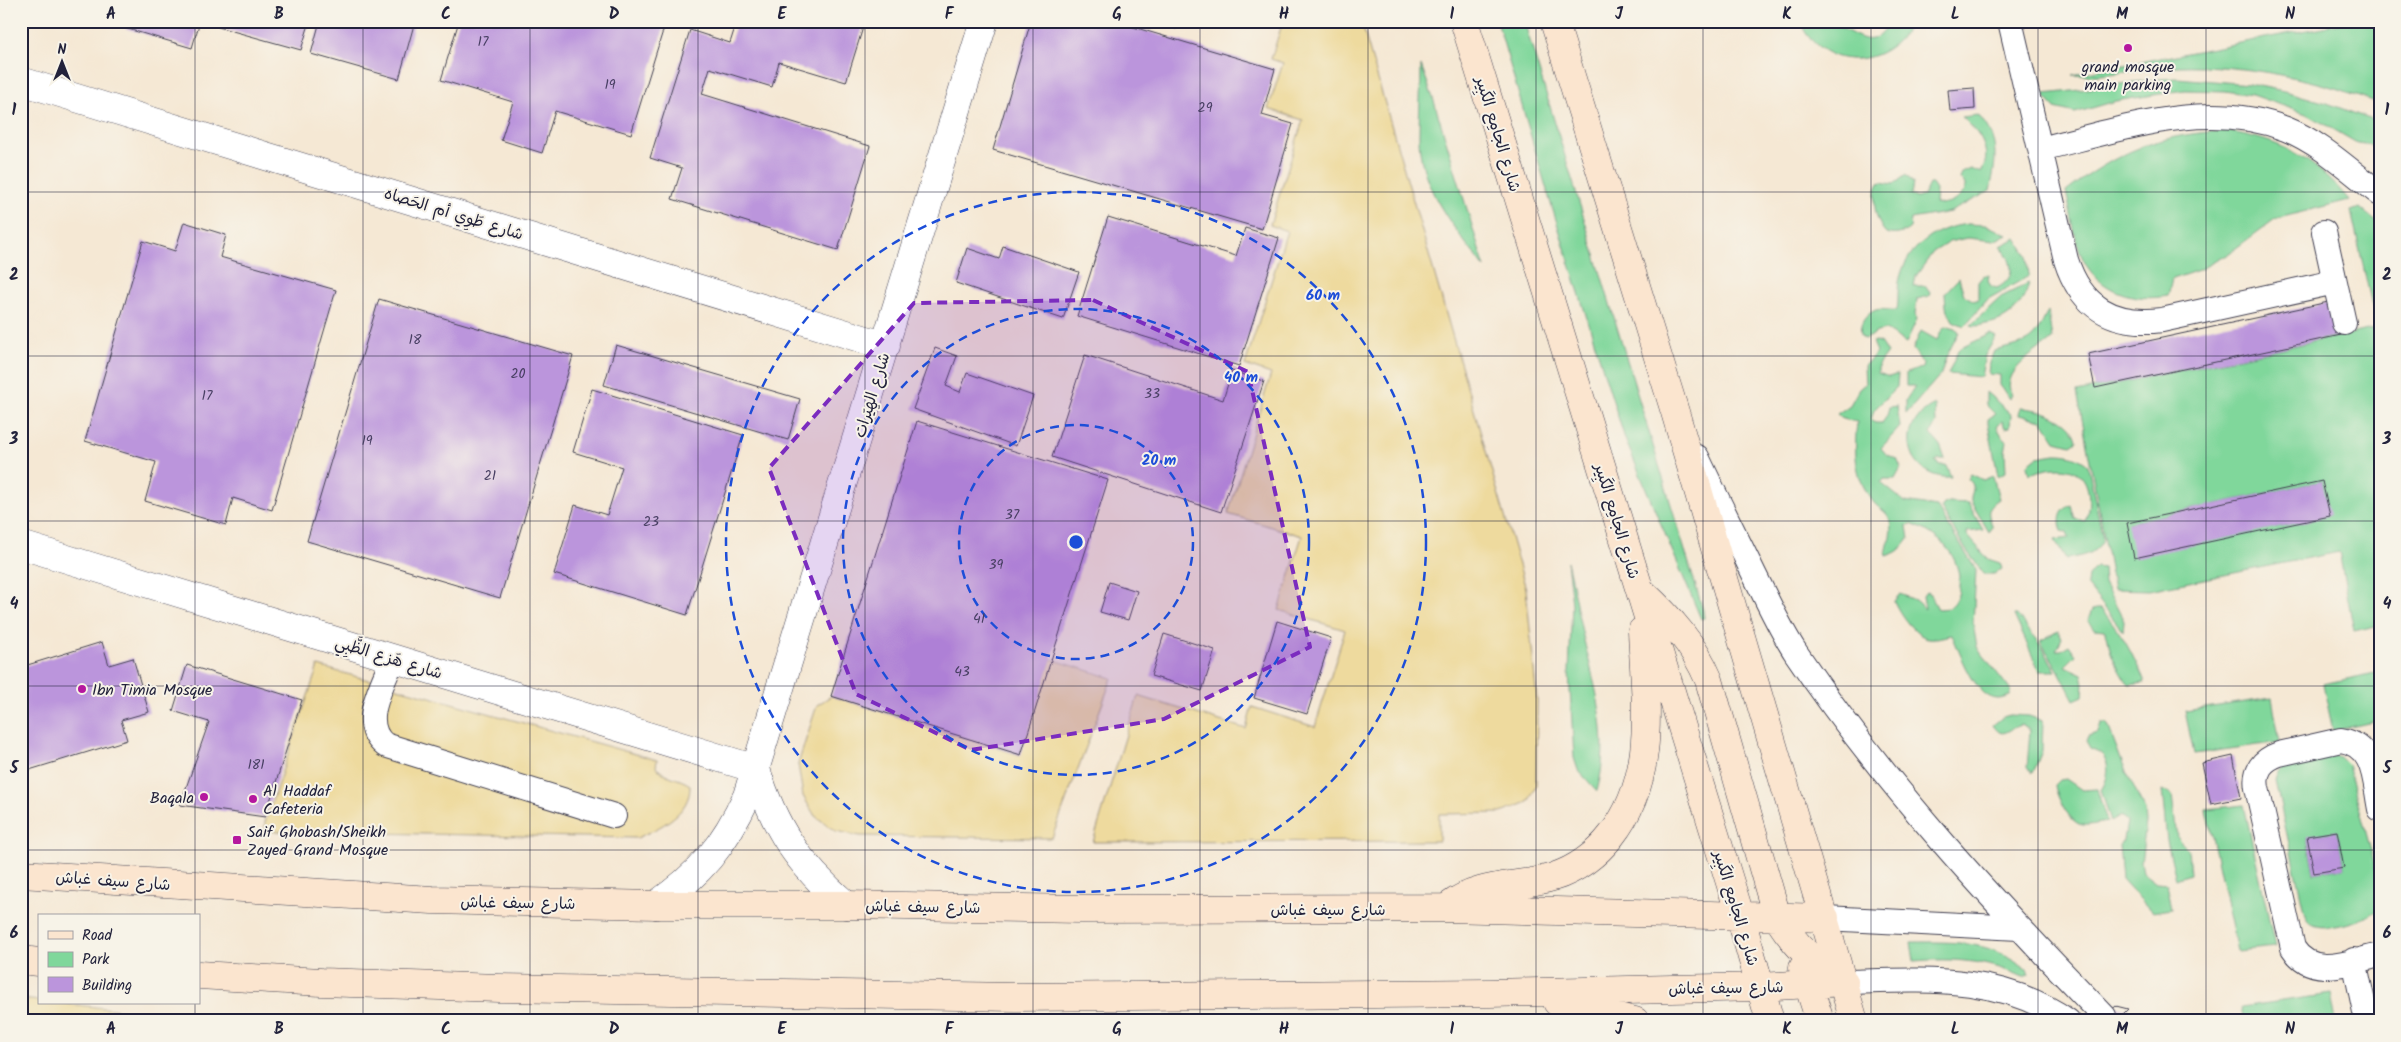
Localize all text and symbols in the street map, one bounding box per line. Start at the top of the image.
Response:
text: A [106,2,116,27]
text: B [274,2,284,27]
text: C [441,2,451,27]
text: D [609,2,620,27]
text: E [778,2,788,27]
text: F [945,2,955,27]
text: G [1112,2,1122,27]
text: H [1279,2,1289,27]
text: I [1450,2,1455,27]
text: J [1615,2,1624,27]
text: K [1782,2,1792,27]
text: L [1951,2,1959,27]
text: M [2116,2,2129,27]
text: N [2285,2,2295,27]
house number: 17 [478,31,489,53]
north arrow [38,38,88,88]
text: N [58,39,67,61]
marker: grand mosque main parking [2122,42,2134,54]
place label: grand mosque main parking [2081,55,2174,98]
street label: شارع الجامِع الكَبِير [1468,72,1527,195]
house number: 19 [604,74,616,96]
house number: 29 [1198,97,1213,119]
text: 1 [12,98,17,123]
text: 1 [2385,98,2390,123]
street label: شارع طَوِي أم الحَصاه [381,181,526,248]
text: 2 [9,263,19,288]
text: 2 [2382,263,2392,288]
text: 60 m [1306,284,1340,308]
house number: 18 [409,329,422,351]
street label: شارع الهِيَرات [848,350,897,441]
house number: 20 [510,363,526,385]
text: 40 m [1224,366,1258,390]
house number: 33 [1144,383,1160,405]
house number: 17 [202,385,213,407]
text: 3 [9,427,19,452]
text: 3 [2382,427,2392,452]
house number: 19 [361,430,373,452]
text: 20 m [1142,449,1176,473]
street label: شارع الجامِع الكَبِير [1587,459,1646,582]
house number: 21 [484,465,496,487]
house number: 37 [1005,504,1020,526]
house number: 23 [643,511,659,533]
centre of rings [1067,533,1085,551]
house number: 39 [989,554,1004,576]
text: 4 [10,592,19,617]
text: 4 [2383,592,2392,617]
house number: 41 [973,608,985,630]
street label: شارع هَزع الظَّبِي [332,630,445,688]
house number: 43 [954,661,970,683]
place label: Ibn Timia Mosque [92,678,212,703]
marker: Ibn Timia Mosque [76,683,88,695]
house number: 181 [247,754,265,776]
text: 5 [9,756,20,781]
text: 5 [2382,756,2393,781]
place label: Al Haddaf Cafeteria [263,779,333,822]
place label: Baqala [150,786,194,811]
marker: Baqala [198,791,210,803]
marker: Al Haddaf Cafeteria [247,793,259,805]
place label: Saif Ghobash/Sheikh Zayed Grand Mosque [247,820,388,863]
marker: Saif Ghobash/Sheikh Zayed Grand Mosque [231,834,243,846]
street label: شارع الجامِع الكَبِير [1706,846,1765,969]
street label: شارع سيف غباش [55,865,171,898]
street label: شارع سيف غباش [460,890,576,917]
street label: شارع سيف غباش [865,894,981,921]
street label: شارع سيف غباش [1270,898,1386,923]
legend [38,914,200,1004]
text: 6 [10,921,19,946]
text: 6 [2383,921,2392,946]
text: Road [82,924,113,948]
text: Park [82,948,110,972]
text: Building [82,974,132,998]
street label: شارع سيف غباش [1668,975,1784,1002]
text: A [106,1017,116,1042]
text: B [274,1017,284,1042]
text: C [441,1017,451,1042]
text: D [609,1017,620,1042]
text: E [778,1017,788,1042]
text: F [945,1017,955,1042]
text: G [1112,1017,1122,1042]
text: H [1279,1017,1289,1042]
text: I [1450,1017,1455,1042]
text: J [1615,1017,1624,1042]
text: K [1782,1017,1792,1042]
text: L [1951,1017,1959,1042]
text: M [2116,1017,2129,1042]
text: N [2285,1017,2295,1042]

